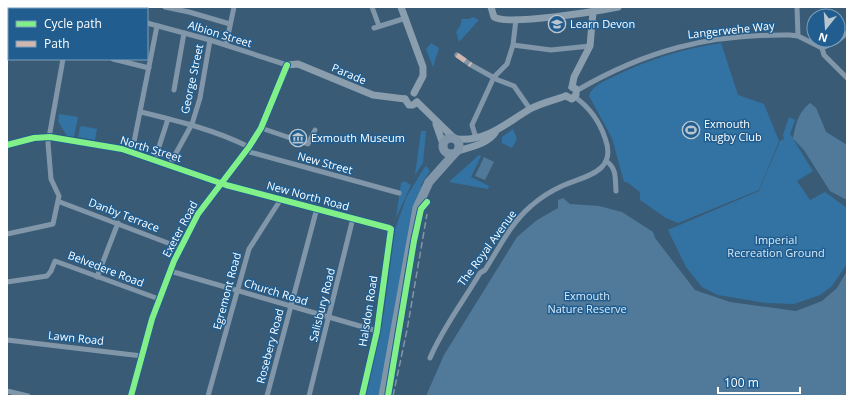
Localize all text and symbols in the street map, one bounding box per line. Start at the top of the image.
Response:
legend [8,8,148,60]
north arrow [806,8,846,48]
school or university icon: Learn Devon [547,14,567,34]
text: Cycle path [44,15,102,32]
place label: Learn Devon [570,16,635,31]
street label: Albion Street [186,17,254,50]
street label: Langerwehe Way [687,17,776,42]
text: N [816,30,829,47]
text: Path [44,35,70,52]
street label: George Street [177,43,206,115]
street label: Parade [330,60,369,88]
place label: Exmouth Rugby Club [704,116,762,144]
sports icon: Exmouth Rugby Club [681,120,701,140]
museum icon: Exmouth Museum [288,128,308,148]
place label: Exmouth Museum [311,130,405,145]
street label: North Street [119,132,184,165]
street label: New Street [296,148,354,177]
street label: New North Road [265,177,351,214]
street label: Danby Terrace [87,194,162,235]
street label: Exeter Road [158,198,201,260]
street label: The Royal Avenue [454,207,519,289]
park label: Imperial Recreation Ground [727,232,825,260]
street label: Belvedere Road [66,247,146,290]
street label: Egremont Road [209,251,244,331]
street label: Salisbury Road [305,266,338,343]
street label: Halsdon Road [355,274,381,347]
street label: Church Road [242,275,310,308]
park label: Exmouth Nature Reserve [547,288,627,316]
street label: Rosebery Road [252,307,287,385]
street label: Lawn Road [47,327,105,348]
scale bar [718,369,800,395]
text: 100 m [724,374,759,391]

